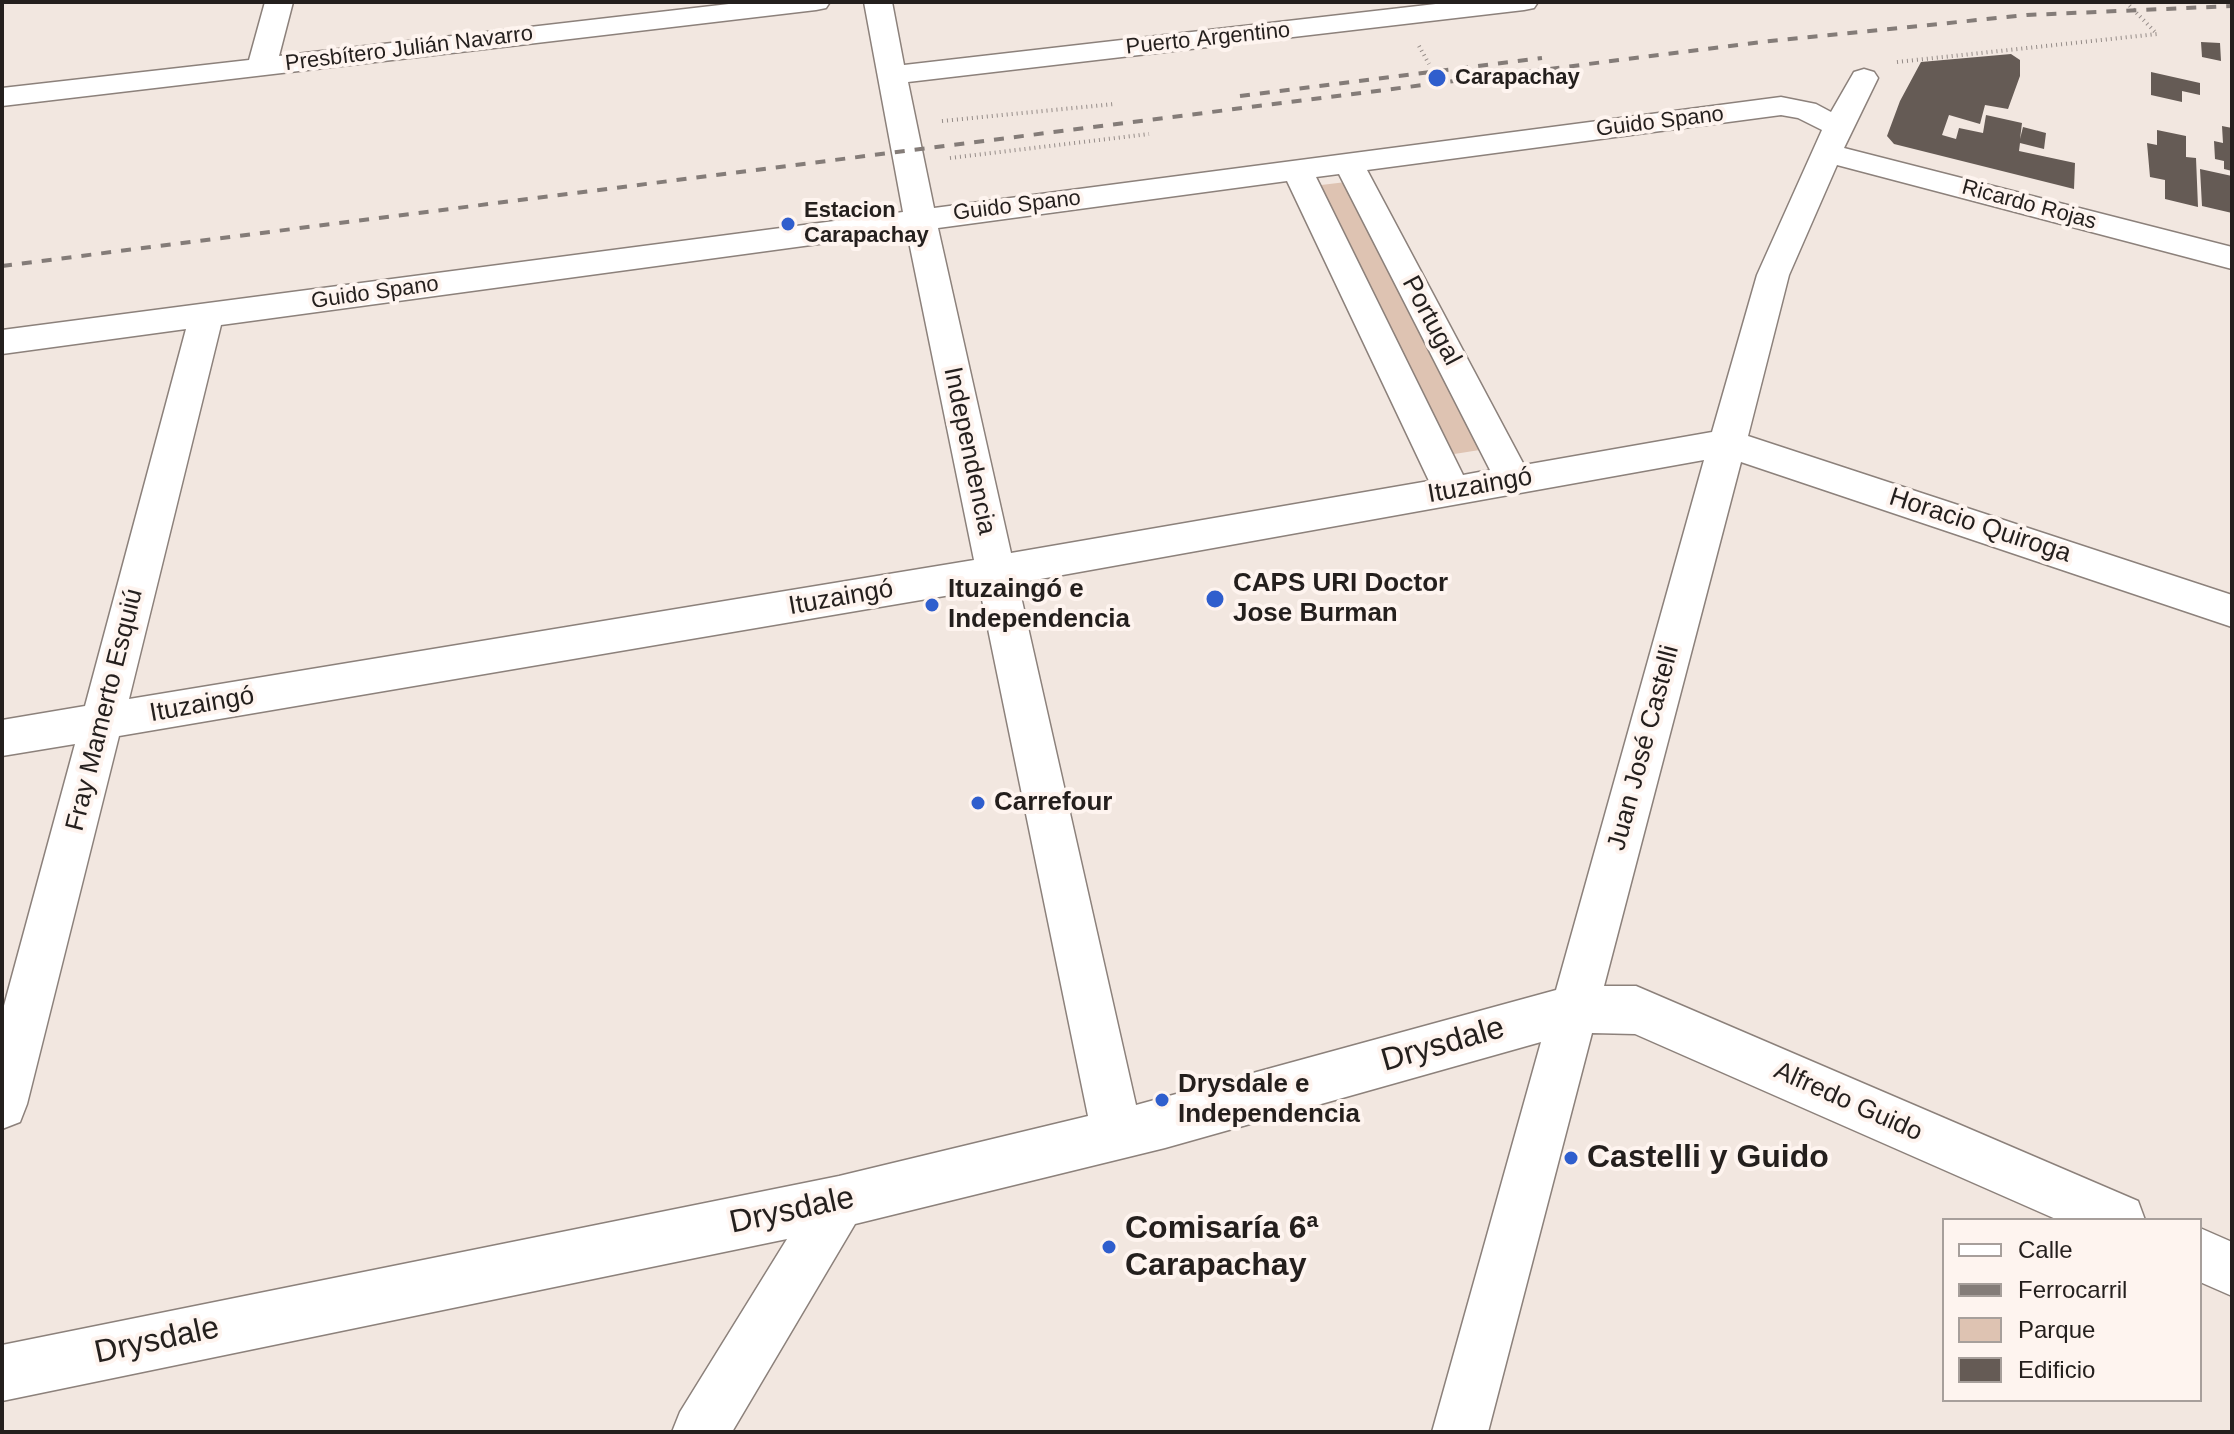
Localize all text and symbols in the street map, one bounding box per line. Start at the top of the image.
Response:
street label: Puerto Argentino [1125,17,1291,61]
street label: Presbítero Julián Navarro [284,21,534,77]
place label: Carapachay [1455,65,1580,91]
marker: Carapachay [1426,67,1448,89]
street label: Guido Spano [1595,101,1725,143]
street label: Ricardo Rojas [1959,174,2099,236]
street label: Guido Spano [952,185,1082,227]
place label: Estacion Carapachay [804,198,929,250]
marker: Estacion Carapachay [779,215,797,233]
street label: Guido Spano [310,271,440,315]
street label: Portugal [1394,271,1468,371]
street label: Independencia [936,364,1002,538]
street label: Ituzaingó [1425,461,1535,511]
street label: Horacio Quiroga [1885,482,2075,570]
place label: CAPS URI Doctor Jose Burman [1233,568,1448,630]
street label: Ituzaingó [786,573,896,623]
place label: Ituzaingó e Independencia [948,574,1130,636]
street label: Fray Mamerto Esquiú [60,586,150,834]
marker: CAPS URI Doctor Jose Burman [1204,588,1226,610]
marker: Ituzaingó e Independencia [923,596,941,614]
street label: Juan José Castelli [1602,642,1686,854]
street label: Ituzaingó [147,680,257,730]
place label: Carrefour [994,787,1112,819]
marker: Carrefour [969,794,987,812]
street label: Drysdale [1377,1009,1509,1081]
street label: Alfredo Guido [1769,1055,1927,1149]
place label: Drysdale e Independencia [1178,1069,1360,1130]
marker: Drysdale e Independencia [1153,1091,1171,1109]
place label: Castelli y Guido [1587,1139,1829,1177]
marker: Castelli y Guido [1562,1149,1580,1167]
street label: Drysdale [726,1179,858,1243]
place label: Comisaría 6ª Carapachay [1125,1210,1318,1285]
legend [1942,1218,2202,1402]
text: Calle [2018,1236,2073,1263]
marker: Comisaría 6ª Carapachay [1100,1238,1118,1256]
text: Ferrocarril [2018,1276,2127,1303]
street label: Drysdale [91,1309,223,1373]
text: Parque [2018,1316,2095,1343]
text: Edificio [2018,1356,2095,1383]

